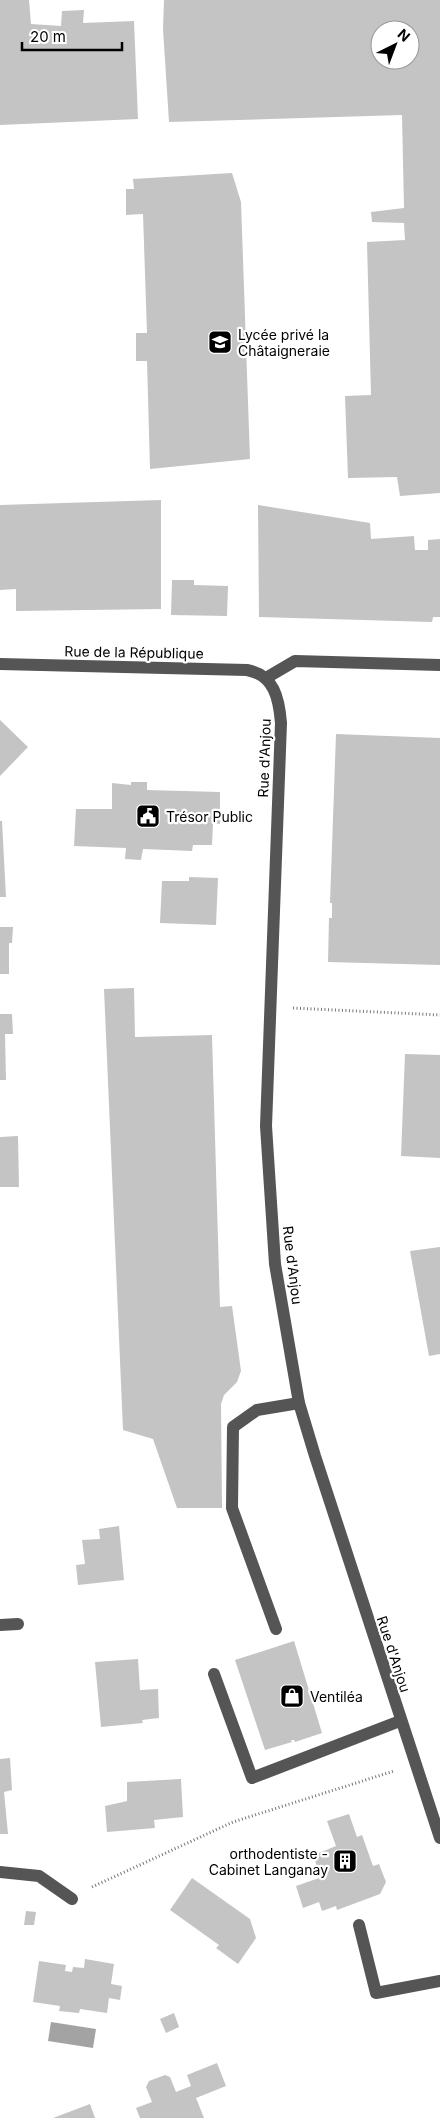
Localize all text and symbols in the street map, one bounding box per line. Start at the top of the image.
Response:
scale bar [22,20,122,52]
north arrow [370,20,420,70]
text: N [394,25,414,45]
text: 20 m [30,27,66,46]
place label: Lycée privé la Châtaigneraie [238,326,330,359]
school or university icon: Lycée privé la Châtaigneraie [207,329,233,355]
street label: Rue de la République [64,642,204,662]
street label: Rue d'Anjou [254,718,274,798]
public building icon: Trésor Public [135,803,161,829]
place label: Trésor Public [166,808,253,825]
street label: Rue d'Anjou [280,1225,306,1305]
street label: Rue d'Anjou [374,1614,414,1694]
shop icon: Ventiléa [279,1683,305,1709]
place label: Ventiléa [310,1688,363,1705]
place label: orthodentiste - Cabinet Langanay [209,1845,328,1878]
building icon: orthodentiste - Cabinet Langanay [332,1848,358,1874]

